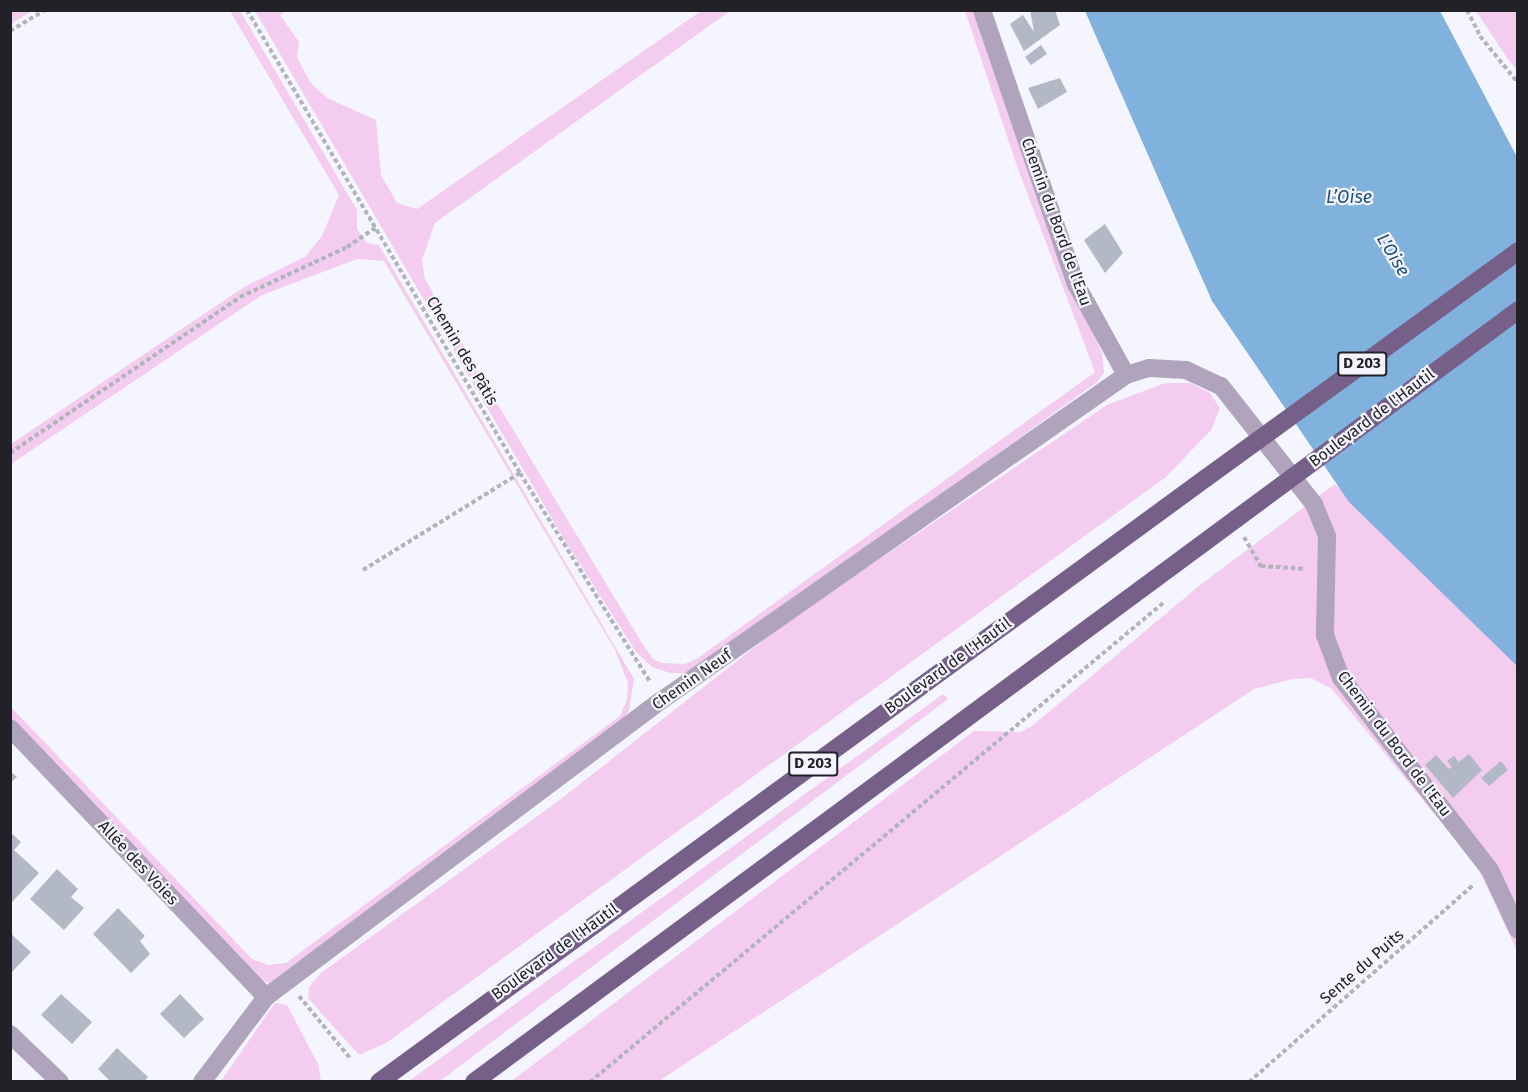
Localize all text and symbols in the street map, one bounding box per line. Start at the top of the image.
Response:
street label: Chemin du Bord de l'Eau [1017,135,1095,309]
water label: L’Oise [1326,186,1372,208]
water label: L'Oise [1372,230,1414,280]
street label: Chemin des Pâtis [422,293,502,409]
road number: D 203 [1336,352,1388,376]
street label: Boulevard de l'Hautil [1306,365,1438,471]
street label: Boulevard de l'Hautil [881,614,1015,718]
street label: Chemin Neuf [648,645,736,715]
street label: Chemin du Bord de l'Eau [1333,667,1455,821]
road number: D 203 [788,752,838,776]
street label: Allée des Voies [94,817,182,909]
street label: Boulevard de l'Hautil [488,900,622,1004]
street label: Sente du Puits [1316,926,1408,1008]

